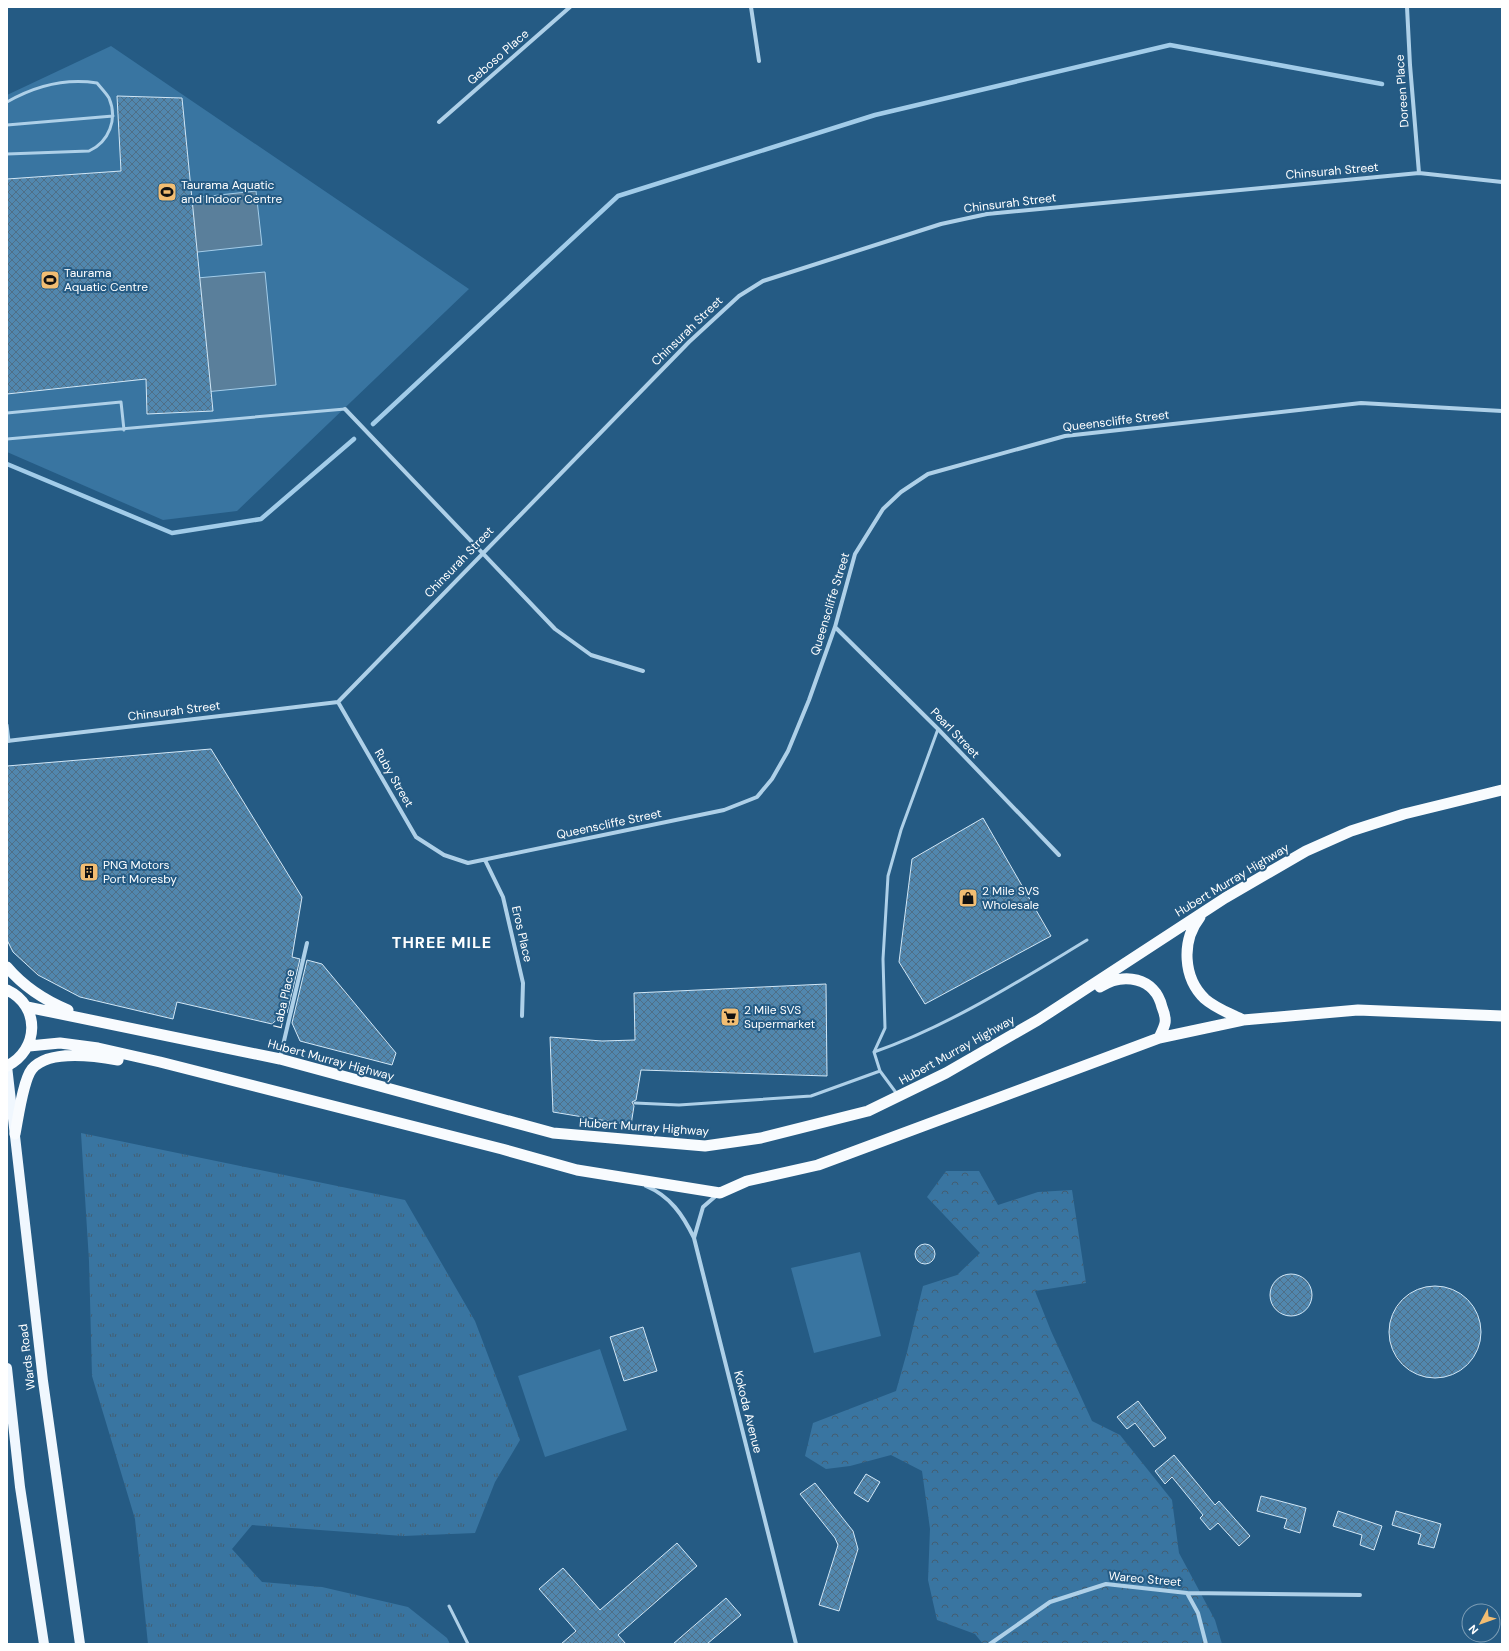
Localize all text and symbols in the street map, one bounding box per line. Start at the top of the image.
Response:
street label: Geboso Place [464,26,532,88]
street label: Doreen Place [1391,54,1413,128]
street label: Chinsurah Street [1285,159,1379,183]
place label: Taurama Aquatic and Indoor Centre [181,177,282,207]
sports icon: Taurama Aquatic and Indoor Centre [156,181,178,203]
street label: Chinsurah Street [963,189,1058,217]
place label: Taurama Aquatic Centre [64,265,148,295]
sports icon: Taurama Aquatic Centre [39,269,61,291]
street label: Chinsurah Street [648,293,726,369]
street label: Queenscliffe Street [1062,407,1170,435]
street label: Chinsurah Street [421,523,497,601]
street label: Queenscliffe Street [807,550,853,658]
street label: Chinsurah Street [127,697,222,725]
street label: Pearl Street [927,704,983,762]
street label: Ruby Street [371,746,417,810]
street label: Queenscliffe Street [555,805,663,843]
street label: Hubert Murray Highway [1172,839,1292,920]
place label: PNG Motors Port Moresby [103,857,177,887]
building icon: PNG Motors Port Moresby [78,861,100,883]
place label: 2 Mile SVS Wholesale [982,883,1039,913]
shop icon: 2 Mile SVS Wholesale [957,887,979,909]
street label: Eros Place [508,904,536,964]
district label: THREE MILE [392,932,492,953]
street label: Laba Place [269,968,299,1030]
place label: 2 Mile SVS Supermarket [744,1002,815,1032]
supermarket icon: 2 Mile SVS Supermarket [719,1006,741,1028]
street label: Hubert Murray Highway [896,1011,1018,1089]
street label: Hubert Murray Highway [266,1035,396,1085]
street label: Hubert Murray Highway [578,1114,710,1140]
street label: Wards Road [15,1323,39,1391]
street label: Kokoda Avenue [730,1369,766,1455]
street label: Wareo Street [1108,1568,1182,1590]
north arrow [1461,1603,1501,1643]
text: N [1466,1622,1481,1637]

